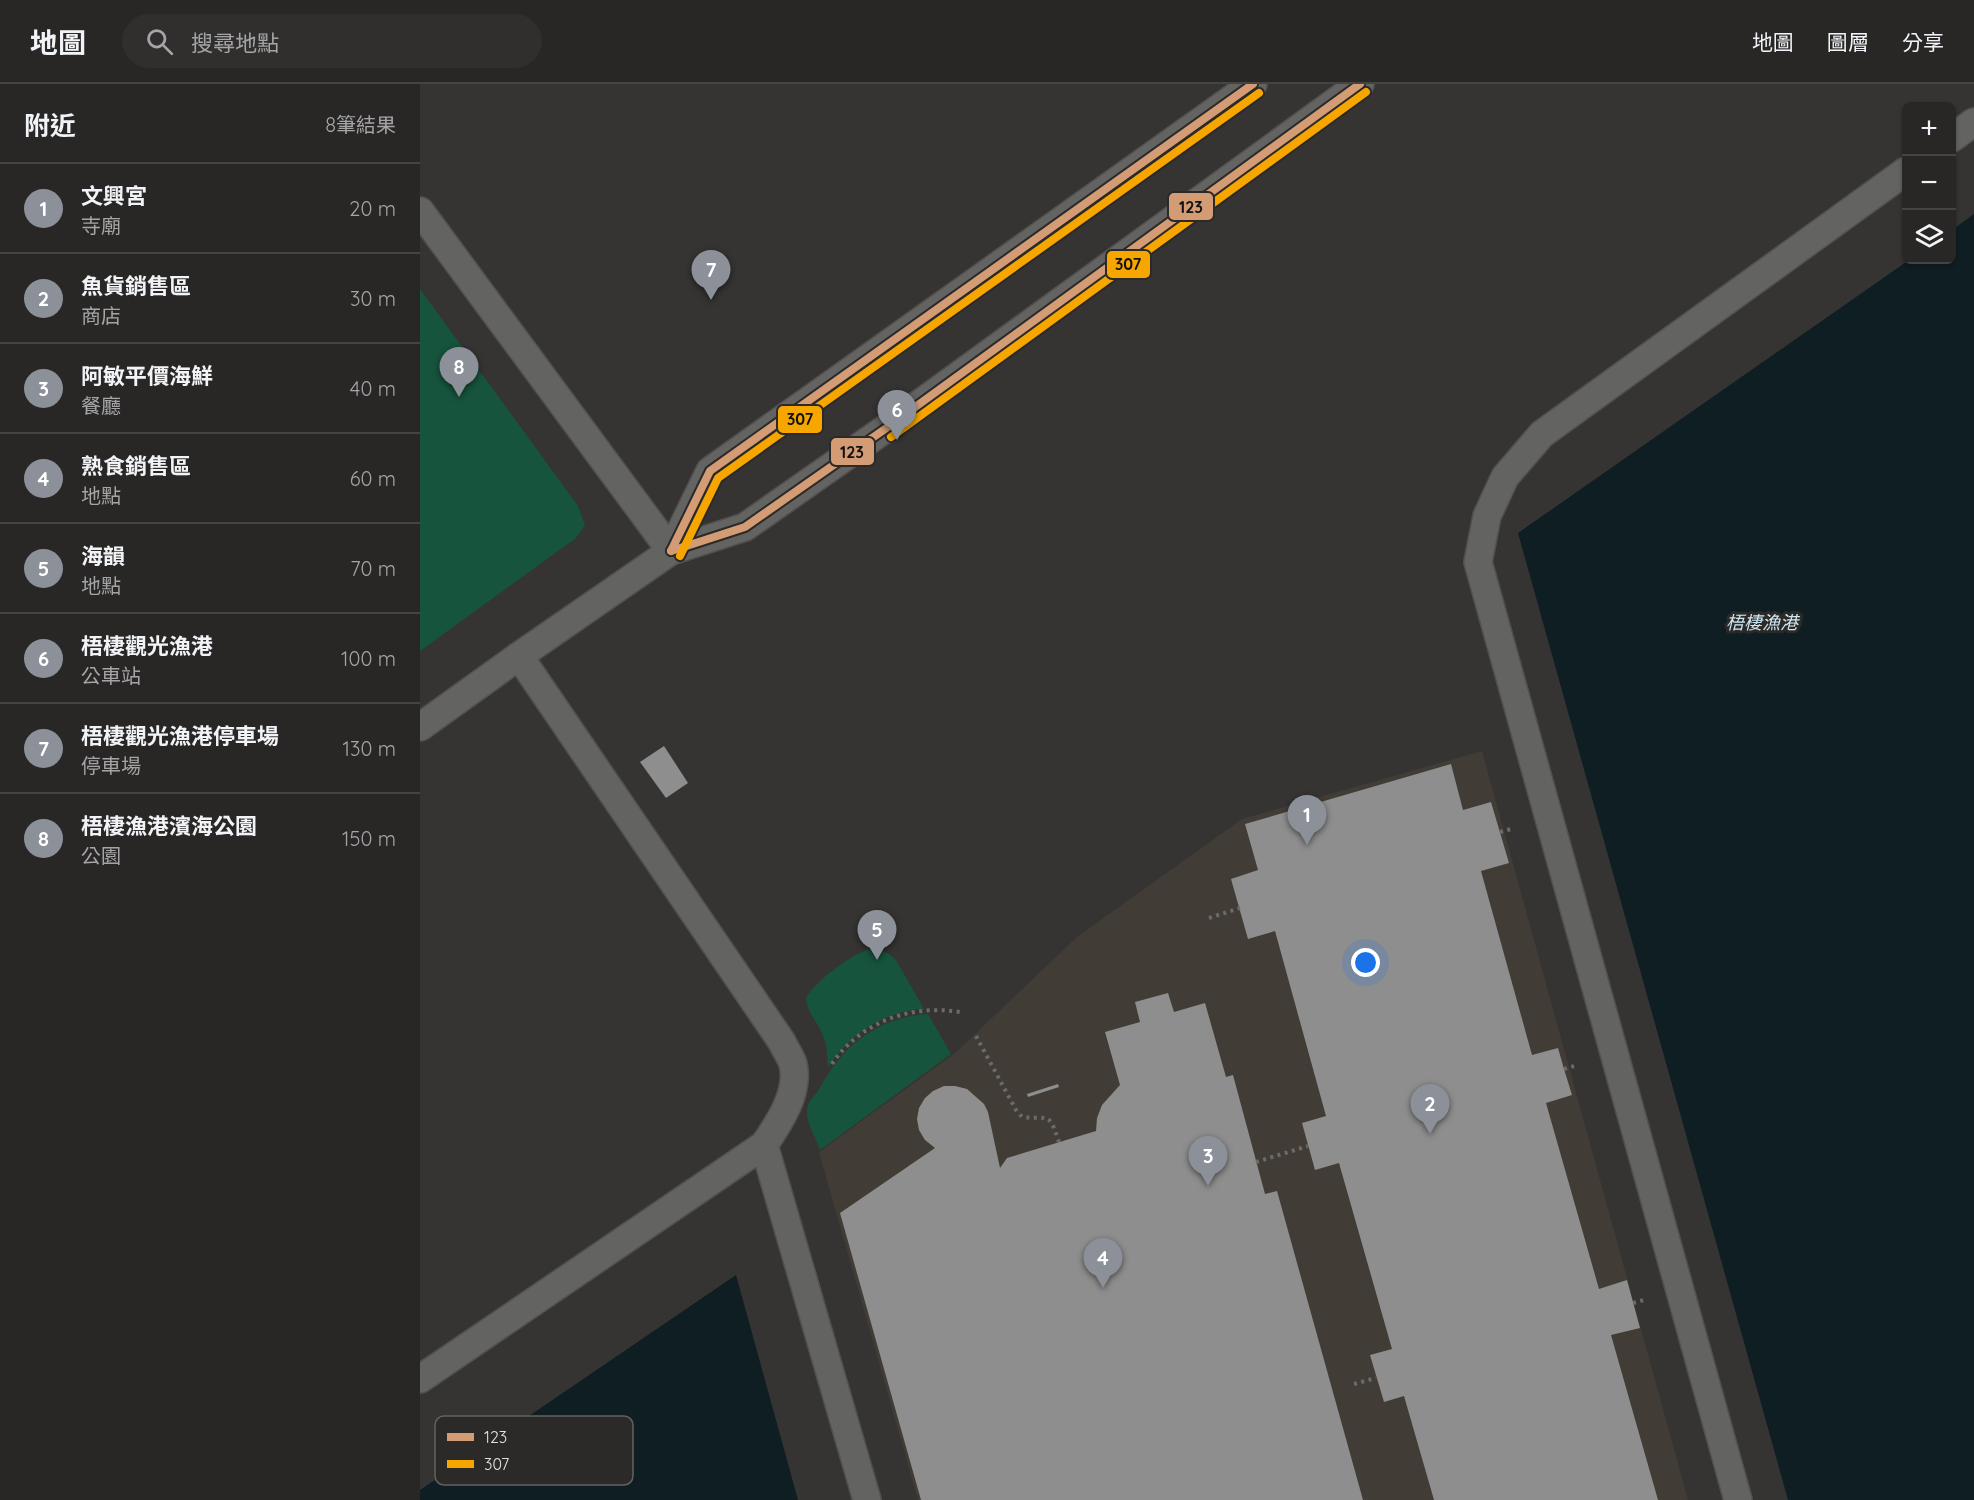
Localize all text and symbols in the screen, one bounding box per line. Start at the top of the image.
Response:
search box [122,14,542,68]
text: 地圖 [30,25,86,60]
icon: search [143,25,176,58]
text: 搜尋地點 [191,29,279,57]
text: 地圖 [1752,29,1794,55]
text: 圖層 [1827,29,1869,55]
text: 分享 [1902,29,1944,55]
map controls [1902,102,1956,264]
button: + [1902,102,1956,156]
text: 附近 [24,109,76,142]
text: 8筆結果 [325,112,396,137]
button: − [1902,156,1956,210]
text: 文興宮 [81,182,147,210]
line badge: 123 [1168,192,1214,221]
text: 1 [40,196,47,221]
text: 20 m [349,196,396,221]
text: 123 [1179,197,1203,217]
button: layers [1902,210,1956,264]
text: 寺廟 [81,213,121,238]
pin: 7 [692,250,730,300]
line badge: 307 [1106,250,1151,279]
text: 307 [1115,254,1141,274]
text: 魚貨銷售區 [81,272,191,300]
text: 2 [38,286,49,311]
text: 30 m [350,286,396,311]
text: 商店 [81,303,121,328]
pin: 8 [440,348,478,397]
text: 阿敏平價海鮮 [81,362,213,390]
text: 3 [38,376,49,401]
text: 40 m [350,376,396,401]
pin: 6 [878,390,916,440]
text: 餐廳 [81,393,121,418]
line badge: 307 [777,405,823,434]
text: 307 [787,409,813,429]
line badge: 123 [830,437,875,466]
text: 123 [840,442,864,462]
text: 熟食銷售區 [81,452,191,480]
text: 4 [38,466,49,491]
text: 60 m [350,466,396,491]
text: 地點 [81,483,121,508]
text: 海韻 [81,542,125,570]
text: 5 [38,556,49,581]
text: 70 m [350,556,396,581]
text: 地點 [81,573,121,598]
water label: 梧棲漁港 [1726,611,1801,634]
text: 梧棲觀光漁港 [81,632,213,660]
text: 6 [38,646,49,671]
text: 100 m [341,646,396,671]
text: 公車站 [81,663,141,688]
text: 梧棲觀光漁港停車場 [81,722,279,750]
text: 7 [38,736,49,761]
text: 130 m [343,736,396,761]
text: 停車場 [81,753,141,778]
pin: 1 [1288,796,1326,845]
text: 梧棲漁港濱海公園 [81,812,257,840]
text: 8 [38,826,49,851]
text: 150 m [342,826,396,851]
text: 公園 [81,843,121,868]
pin: 5 [858,910,896,960]
your location [1351,948,1380,977]
pin: 2 [1410,1084,1450,1134]
pin: 3 [1188,1136,1228,1186]
pin: 4 [1084,1238,1122,1288]
legend [435,1416,633,1485]
text: 123 [484,1427,507,1447]
text: 307 [484,1454,509,1474]

